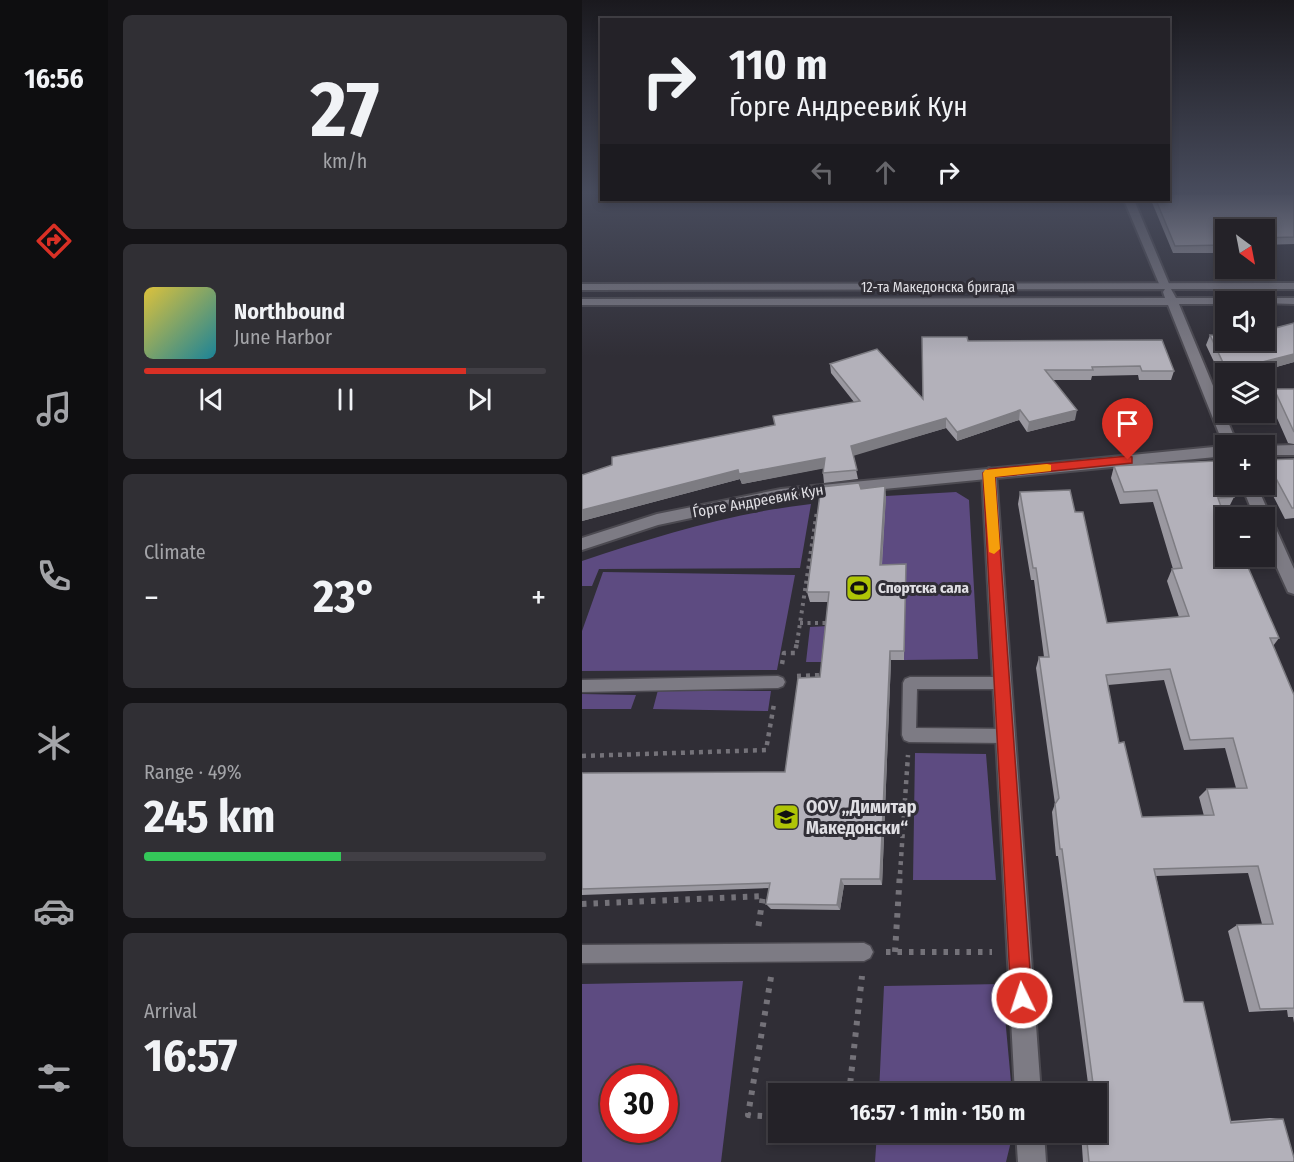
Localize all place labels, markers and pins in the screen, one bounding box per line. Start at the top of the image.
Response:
pin [1102,398,1153,460]
sports icon: Спортска сала [844,573,874,603]
place label: Спортска сала [878,579,969,597]
place label: ООУ „Димитар Македонски“ [806,796,917,839]
school or university icon: ООУ „Димитар Македонски“ [771,802,801,832]

